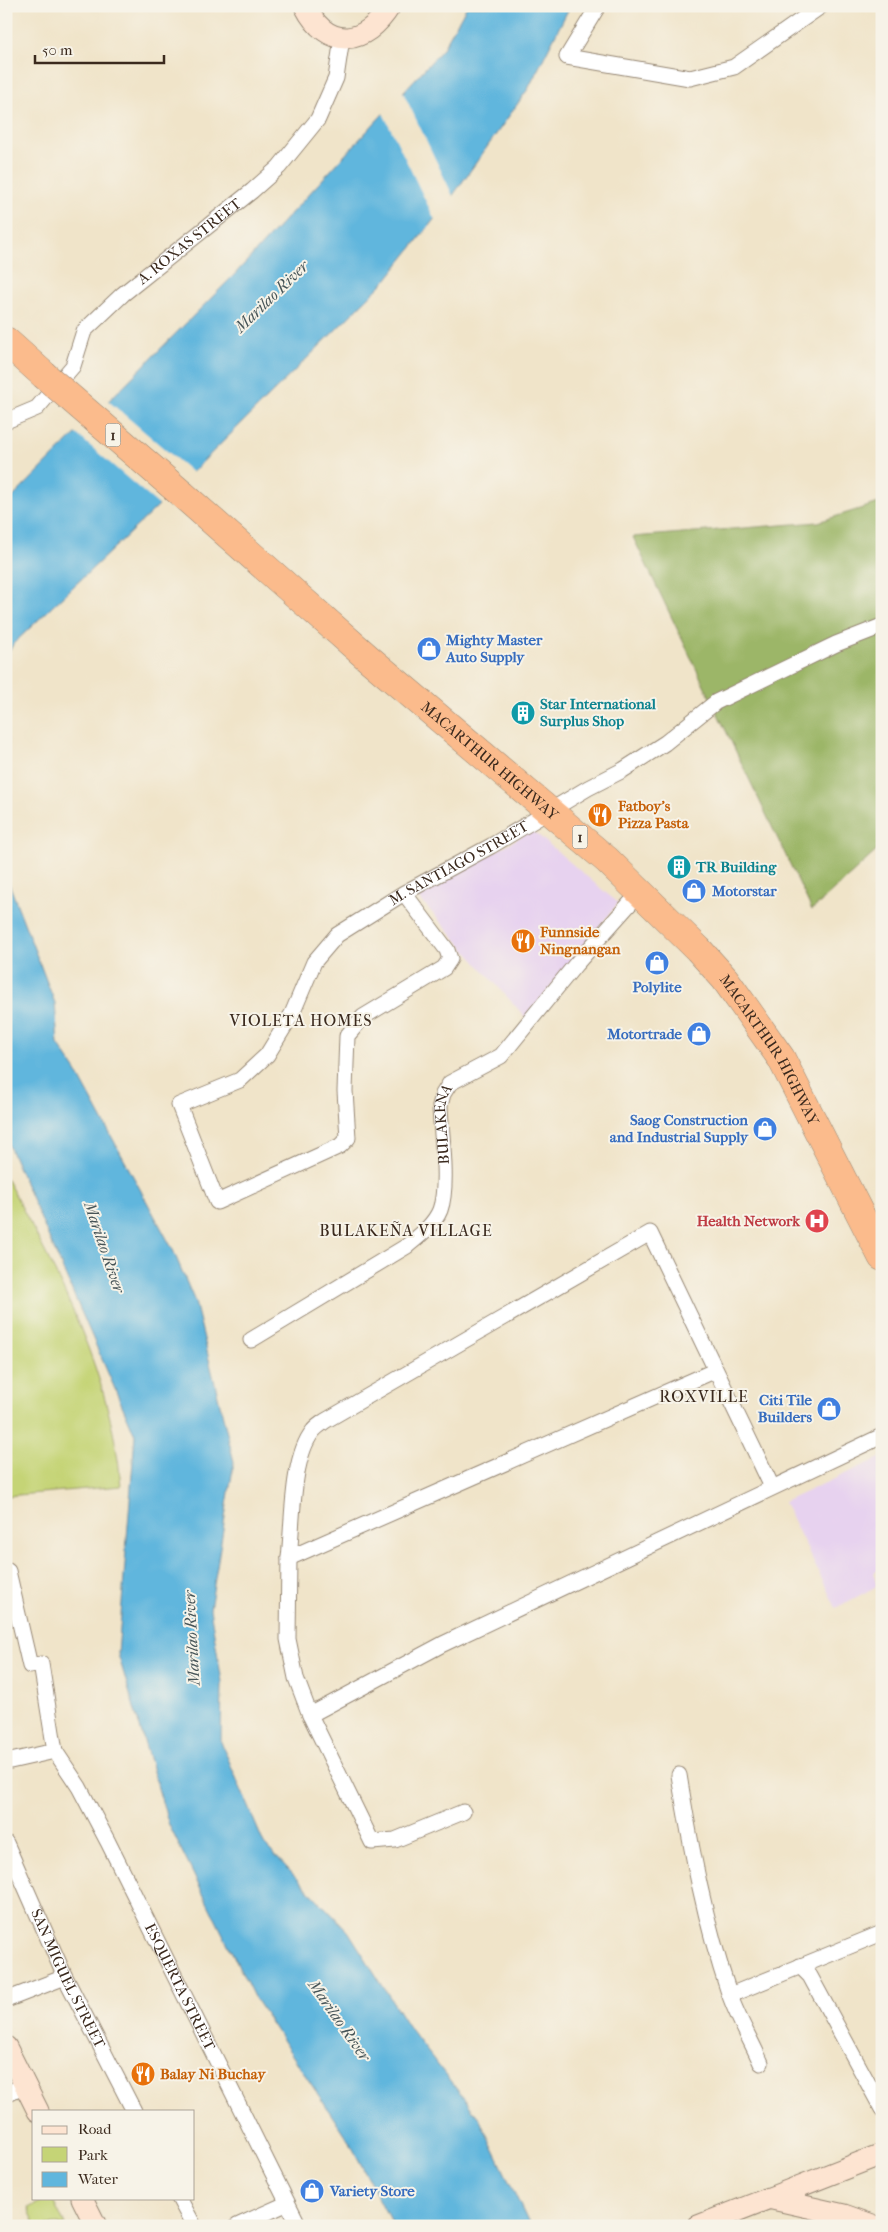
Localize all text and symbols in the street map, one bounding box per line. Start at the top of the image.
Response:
scale bar [35,32,164,64]
text: 50 m [42,41,73,59]
street label: A. ROXAS STREET [133,194,245,289]
water label: Marilao River [230,255,313,337]
road number: 1 [106,424,120,446]
place label: Mighty Master Auto Supply [445,631,543,666]
shop icon: Mighty Master Auto Supply [416,636,442,662]
place label: Star International Surplus Shop [540,695,657,730]
street label: MACARTHUR HIGHWAY [417,698,563,825]
building icon: Star International Surplus Shop [510,700,536,726]
place label: Fatboy's Pizza Pasta [617,797,690,832]
restaurant icon: Fatboy's Pizza Pasta [587,802,613,828]
street label: M. SANTIAGO STREET [385,816,532,909]
road number: 1 [572,826,588,849]
building icon: TR Building [666,854,692,880]
place label: TR Building [695,858,777,876]
shop icon: Motorstar [681,878,707,904]
place label: Motorstar [711,882,777,900]
place label: Funnside Ningnangan [539,923,621,958]
restaurant icon: Funnside Ningnangan [510,928,536,954]
shop icon: Polylite [644,950,670,976]
street label: MACARTHUR HIGHWAY [716,971,823,1129]
place label: Polylite [632,978,682,996]
district label: VIOLETA HOMES [228,1011,373,1030]
shop icon: Motortrade [686,1021,712,1047]
place label: Motortrade [606,1025,683,1043]
street label: BULAKENA [431,1080,456,1165]
place label: Saog Construction and Industrial Supply [610,1111,749,1146]
shop icon: Saog Construction and Industrial Supply [752,1116,778,1142]
water label: Marilao River [80,1198,130,1297]
hospital icon: Health Network [804,1208,830,1234]
place label: Health Network [697,1212,801,1230]
district label: BULAKEÑA VILLAGE [319,1221,493,1240]
district label: ROXVILLE [659,1387,749,1406]
place label: Citi Tile Builders [758,1391,813,1426]
shop icon: Citi Tile Builders [816,1396,842,1422]
water label: Marilao River [179,1588,204,1687]
street label: SAN MIGUEL STREET [27,1906,109,2052]
street label: ESQUERTA STREET [141,1920,220,2054]
water label: Marilao River [304,1975,376,2066]
restaurant icon: Balay Ni Buchay [130,2061,156,2087]
place label: Balay Ni Buchay [160,2065,266,2083]
legend [32,2110,195,2200]
text: Road [78,2120,112,2138]
text: Park [78,2146,108,2164]
text: Water [77,2170,118,2188]
shop icon: Variety Store [299,2178,325,2204]
place label: Variety Store [329,2182,415,2200]

